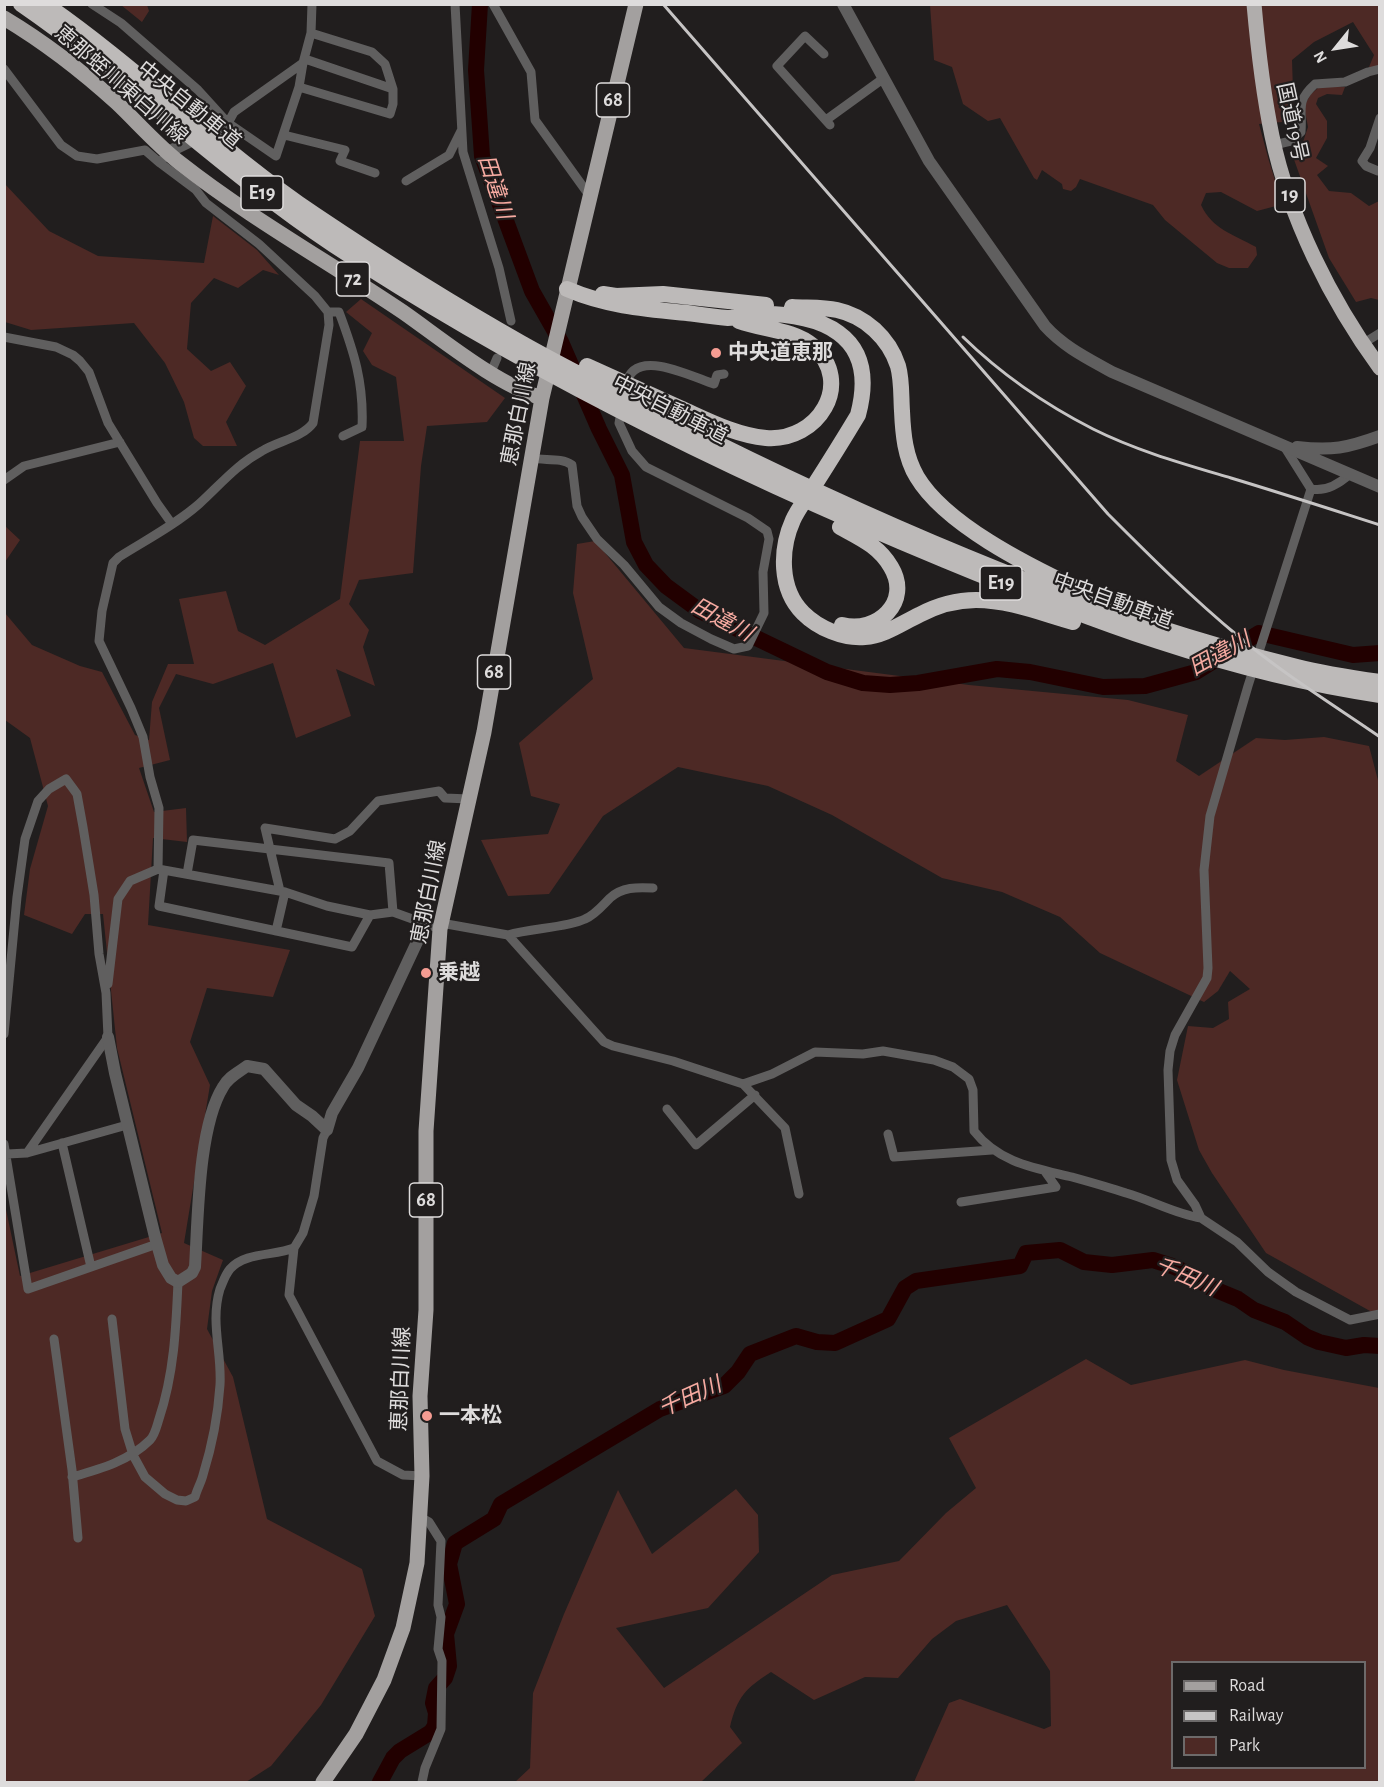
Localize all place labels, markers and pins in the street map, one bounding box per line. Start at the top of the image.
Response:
place label: 中央道恵那 [728,340,833,366]
marker: 中央道恵那 [709,346,723,360]
place label: 乗越 [438,960,480,986]
marker: 乗越 [419,966,433,980]
place label: 一本松 [439,1403,502,1429]
marker: 一本松 [420,1409,434,1423]

